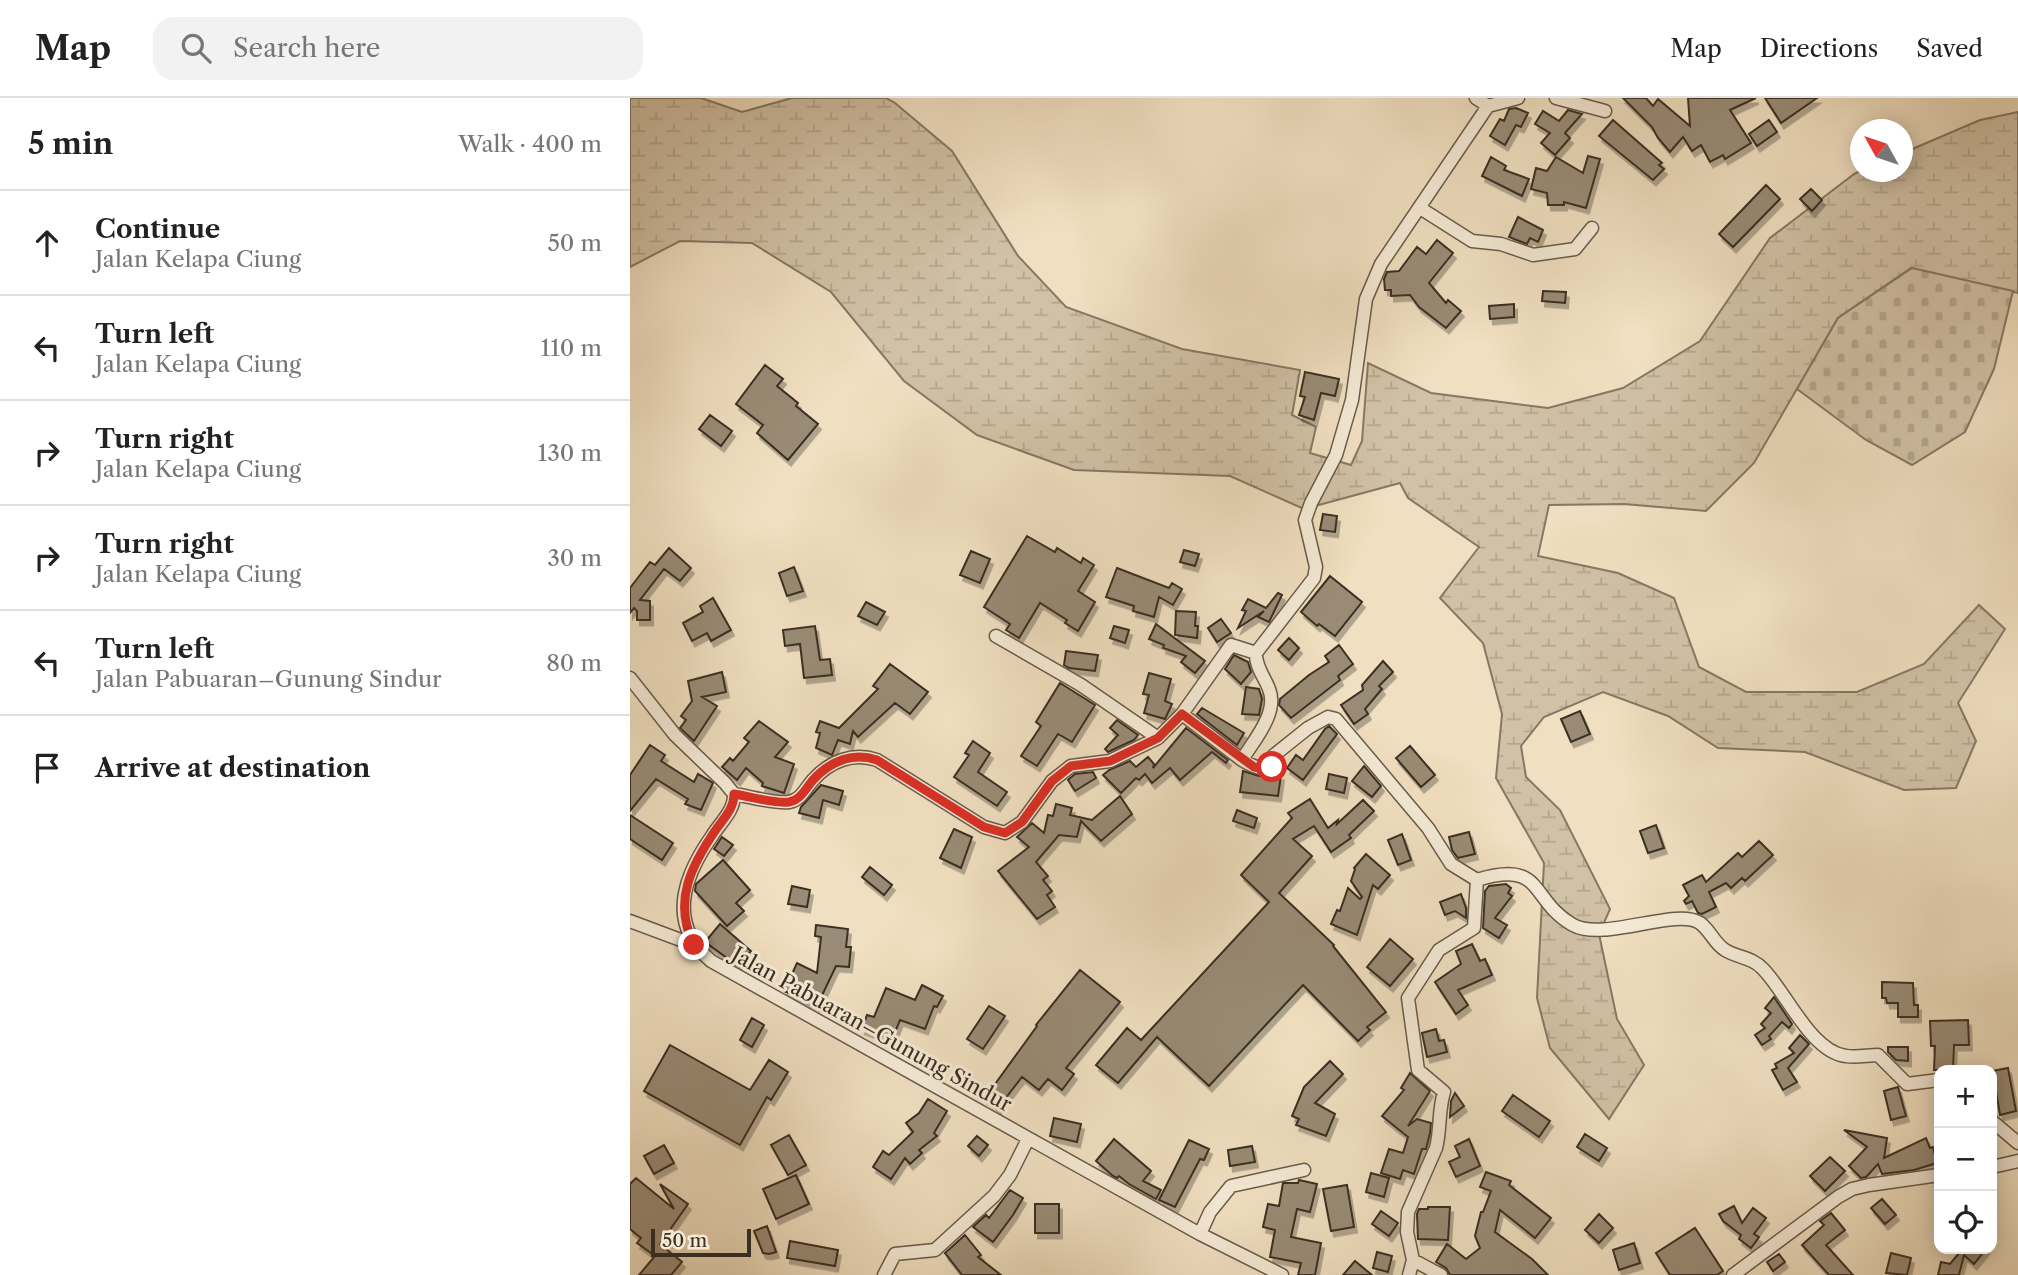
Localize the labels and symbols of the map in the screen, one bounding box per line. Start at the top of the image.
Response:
north arrow [1850,119,1913,182]
route start [1256,751,1287,782]
route end [678,929,709,960]
street label: Jalan Pabuaran–Gunung Sindur [725,940,1017,1117]
scale bar [651,1226,751,1258]

